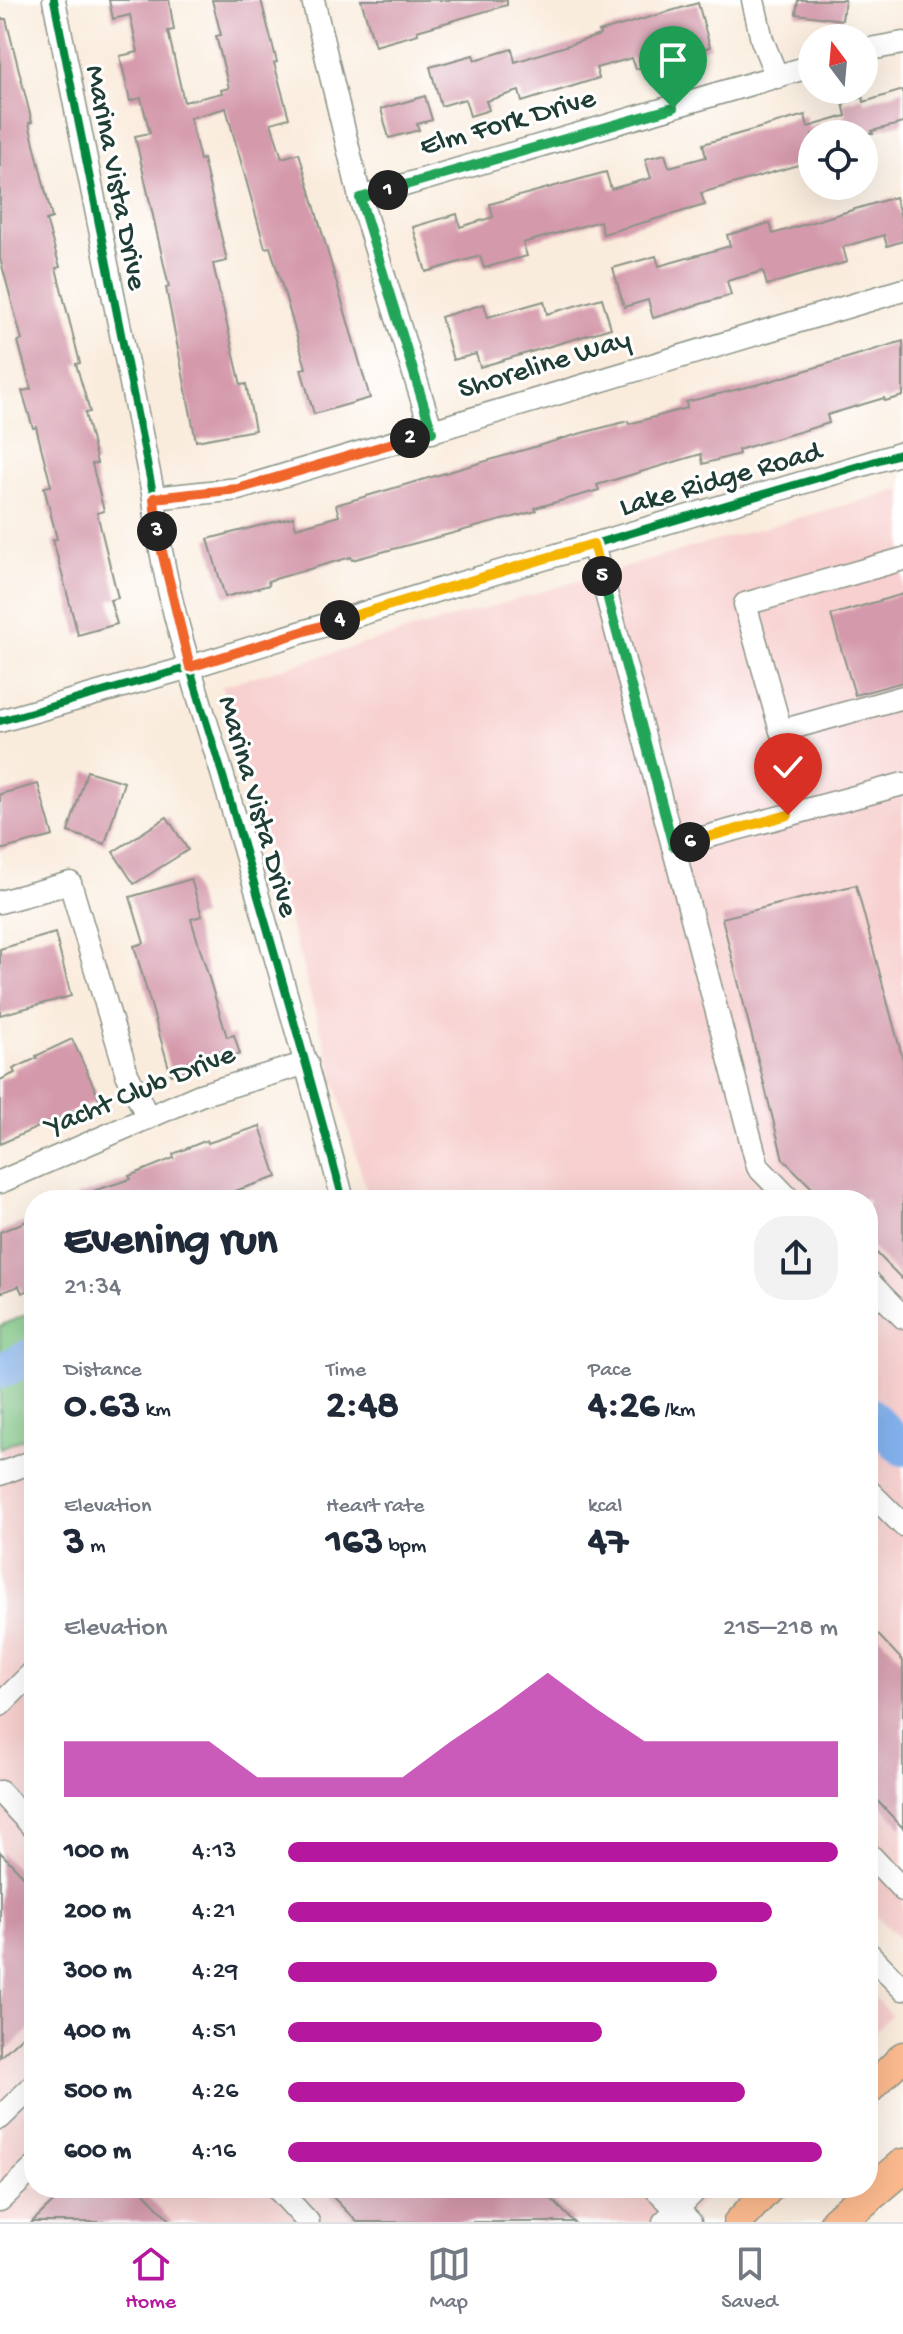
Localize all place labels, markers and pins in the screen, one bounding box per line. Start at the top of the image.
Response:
pin [639,26,707,108]
pin: 1 [368,170,408,210]
pin: 2 [390,418,430,458]
pin: 3 [137,511,177,551]
pin: 5 [582,556,622,596]
pin: 4 [320,600,360,640]
pin [754,733,822,815]
pin: 6 [670,822,710,862]

